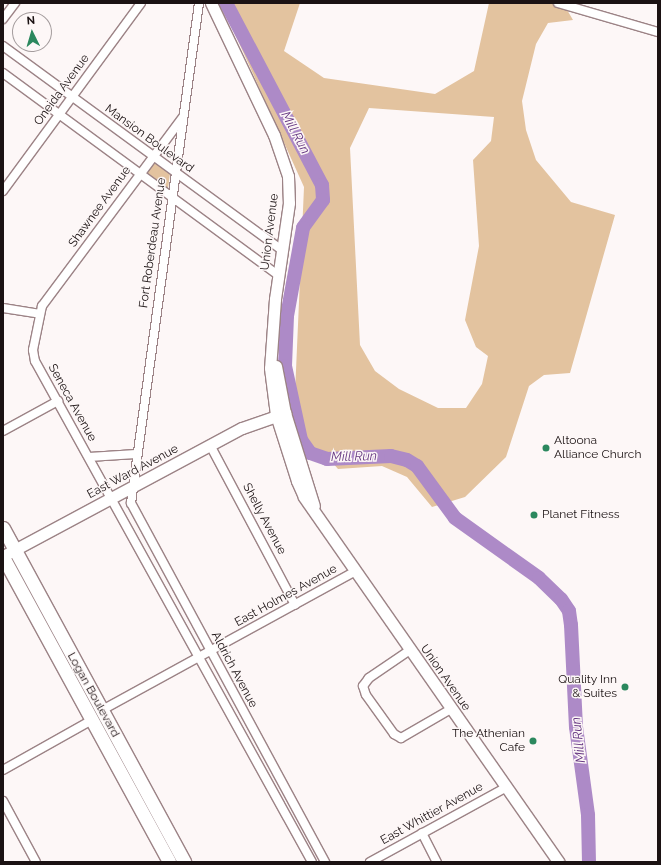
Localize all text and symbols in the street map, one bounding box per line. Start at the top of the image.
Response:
north arrow [12,12,52,52]
text: N [26,14,36,27]
street label: Oneida Avenue [31,51,93,129]
street label: Mansion Boulevard [102,102,196,176]
water label: Mill Run [277,109,313,157]
street label: Shawnee Avenue [66,164,134,250]
street label: Fort Roberdeau Avenue [137,177,169,309]
street label: Union Avenue [258,192,282,272]
street label: Seneca Avenue [45,362,99,444]
place label: Altoona Alliance Church [554,434,641,462]
street label: East Ward Avenue [85,442,181,502]
marker: Altoona Alliance Church [541,443,551,453]
water label: Mill Run [331,449,377,465]
street label: Shelly Avenue [239,481,289,557]
place label: Planet Fitness [542,508,620,522]
marker: Planet Fitness [529,510,539,520]
street label: East Holmes Avenue [232,562,340,630]
street label: Aldrich Avenue [208,629,260,711]
street label: Union Avenue [417,642,473,714]
street label: Logan Boulevard [64,650,122,740]
place label: Quality Inn & Suites [558,673,617,701]
marker: Quality Inn & Suites [620,682,630,692]
water label: Mill Run [569,716,589,764]
place label: The Athenian Cafe [452,727,525,755]
marker: The Athenian Cafe [528,736,538,746]
street label: East Whittier Avenue [378,780,486,848]

